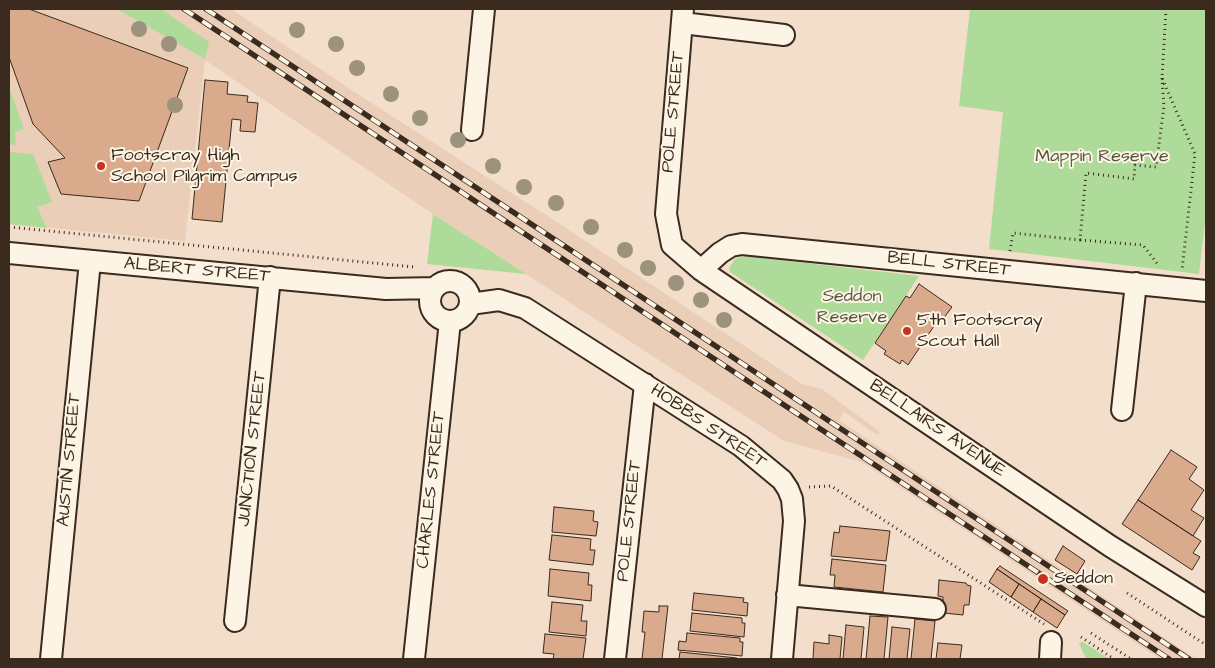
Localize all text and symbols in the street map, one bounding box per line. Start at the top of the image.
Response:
street label: POLE STREET [658,50,690,174]
place label: Footscray High School Pilgrim Campus [111,145,297,188]
park label: Mappin Reserve [1035,146,1169,168]
marker: Footscray High School Pilgrim Campus [95,160,107,172]
street label: BELL STREET [886,248,1012,282]
street label: ALBERT STREET [123,254,271,288]
park label: Seddon Reserve [817,286,887,328]
place label: 5th Footscray Scout Hall [917,310,1043,352]
marker: 5th Footscray Scout Hall [901,325,913,337]
street label: JUNCTION STREET [234,370,272,528]
street label: BELLAIRS AVENUE [865,375,1009,483]
street label: HOBBS STREET [646,380,770,474]
street label: AUSTIN STREET [53,392,87,528]
street label: CHARLES STREET [413,410,451,570]
street label: POLE STREET [613,459,647,583]
place label: Seddon [1054,568,1113,590]
marker: Seddon [1036,572,1050,586]

